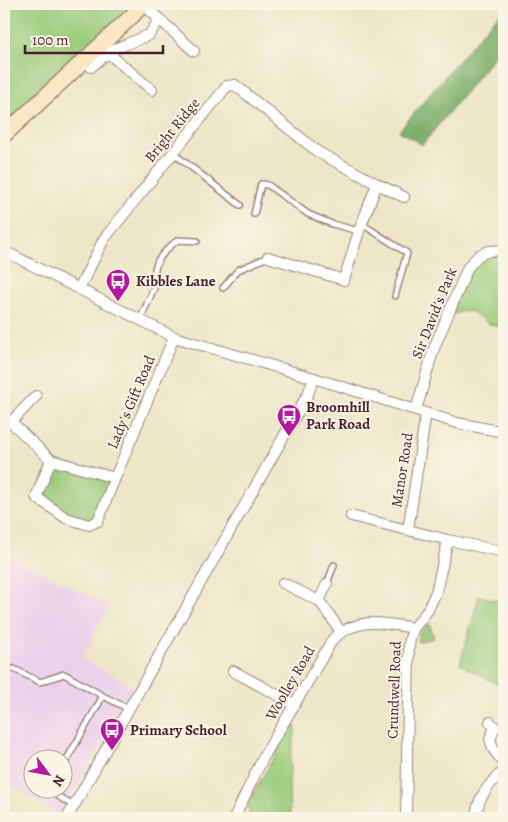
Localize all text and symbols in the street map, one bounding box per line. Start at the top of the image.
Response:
scale bar [25,22,162,54]
text: 100 m [32,30,69,50]
street label: Bright Ridge [140,93,204,167]
street label: Sir David's Park [407,264,462,362]
bus stop icon: Kibbles Lane [105,268,131,302]
place label: Kibbles Lane [136,271,216,291]
street label: Lady's Gift Road [102,351,160,452]
place label: Broomhill Park Road [306,397,371,434]
bus stop icon: Broomhill Park Road [276,403,302,437]
street label: Manor Road [386,430,418,509]
street label: Crundwell Road [382,640,406,739]
street label: Woolley Road [260,641,320,725]
bus stop icon: Primary School [99,717,125,751]
place label: Primary School [130,720,227,740]
north arrow [22,750,72,800]
text: N [48,771,69,790]

